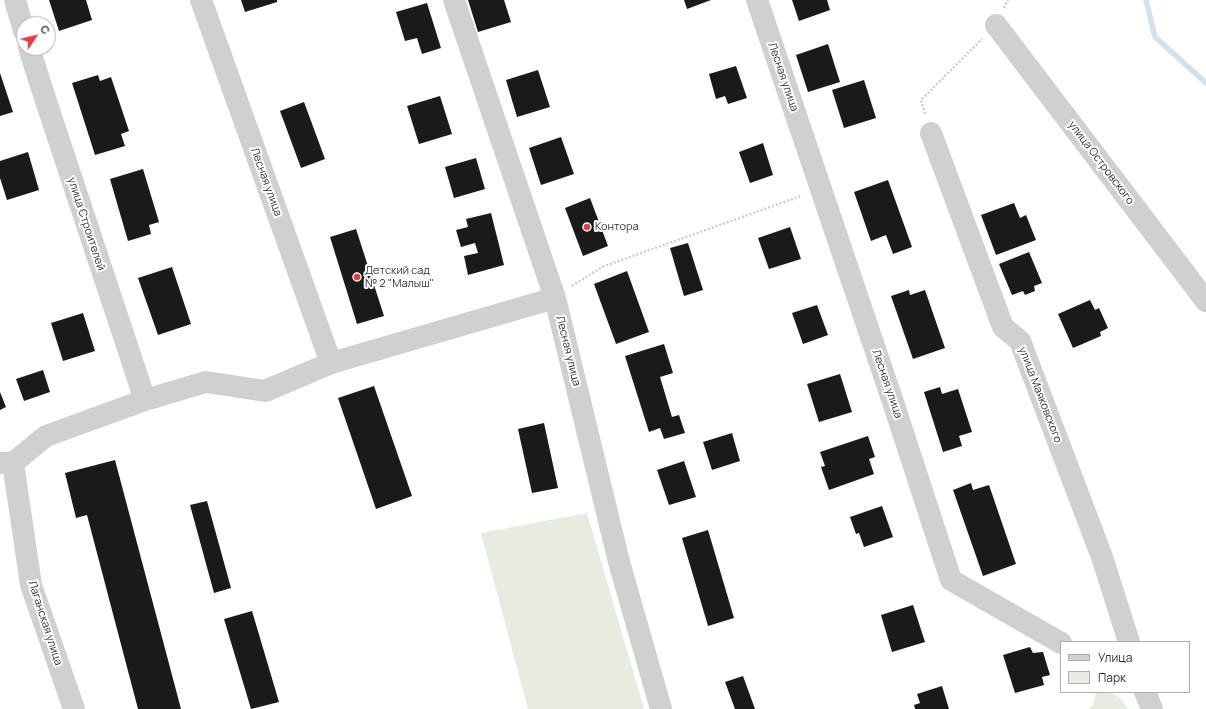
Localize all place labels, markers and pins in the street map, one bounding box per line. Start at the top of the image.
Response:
place label: Контора [595,220,639,234]
marker: Контора [582,222,592,232]
place label: Детский сад № 2 "Малыш" [365,264,434,290]
marker: Детский сад № 2 "Малыш" [352,272,362,282]

